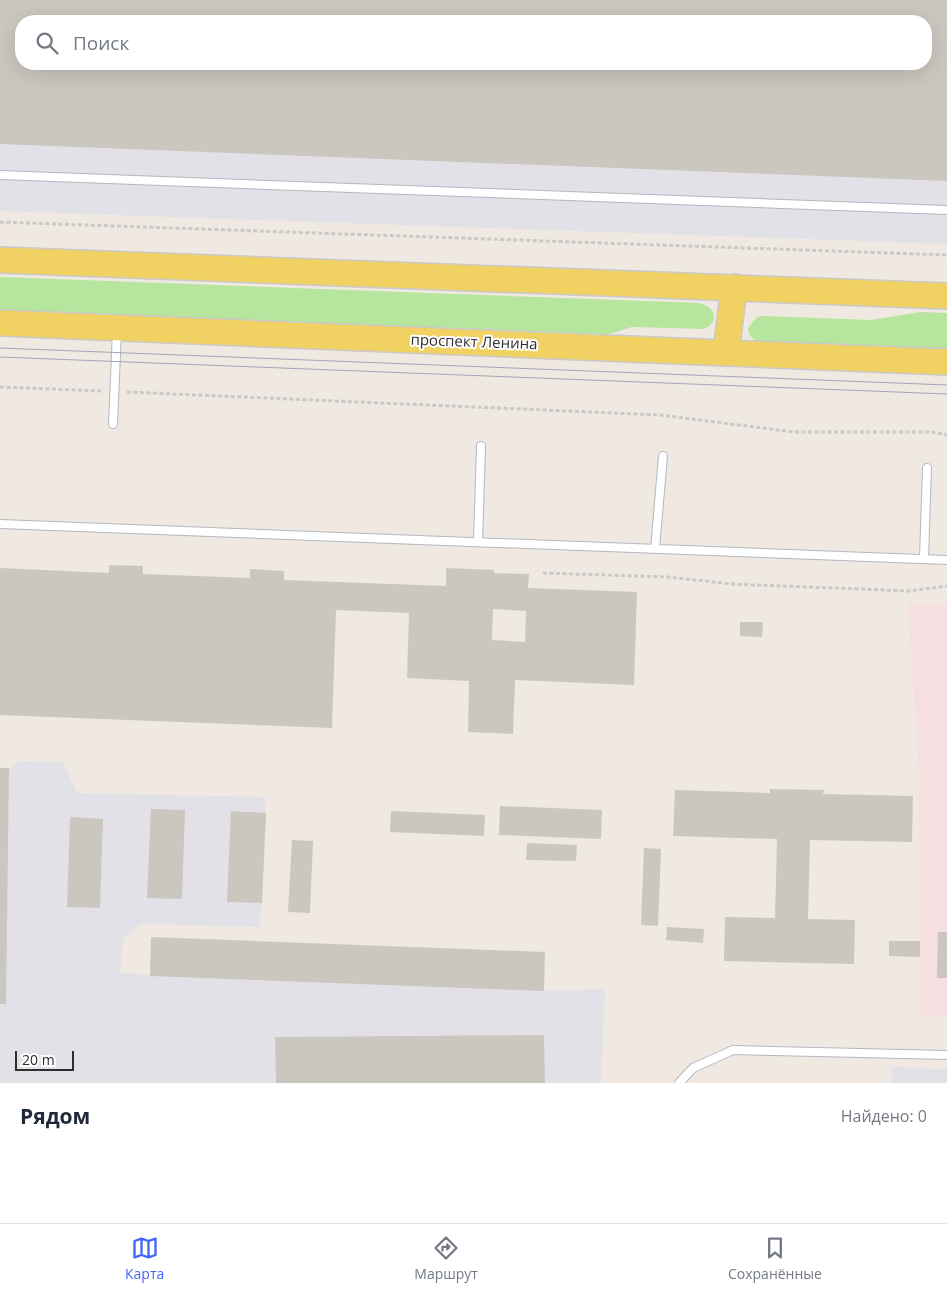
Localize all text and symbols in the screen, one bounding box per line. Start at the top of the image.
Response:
search box [15,15,932,70]
icon: search [33,29,61,57]
text: Поиск [73,30,129,56]
street label: проспект Ленина [410,329,538,353]
scale bar [15,1048,74,1071]
text: 20 m [22,1050,55,1069]
text: Рядом [20,1102,90,1130]
text: Найдено: 0 [841,1105,927,1127]
tab: Карта [125,1234,164,1283]
tab: Маршрут [414,1234,478,1283]
tab: Сохранённые [728,1234,822,1283]

